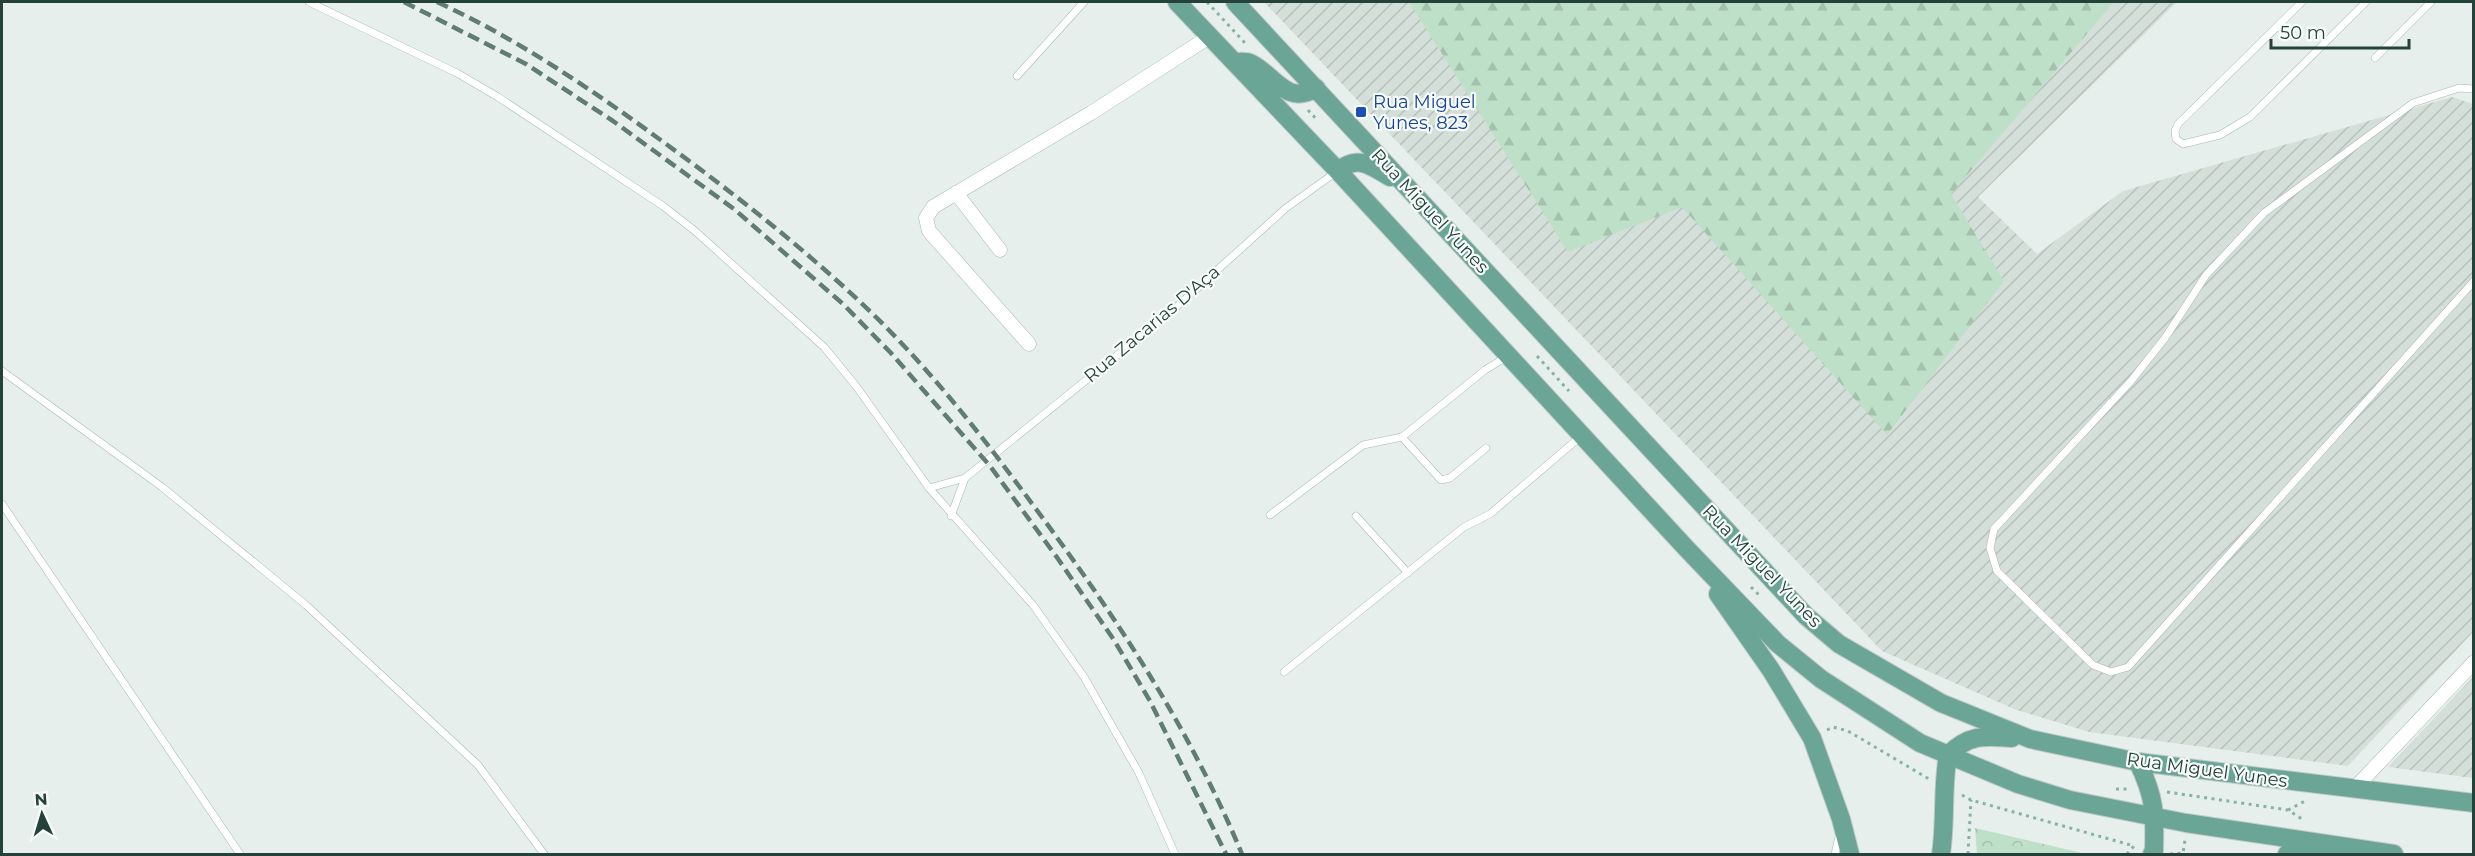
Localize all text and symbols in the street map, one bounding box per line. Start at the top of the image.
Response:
scale bar [2271,12,2409,50]
text: 50 m [2280,22,2326,44]
place label: Rua Miguel Yunes, 823 [1373,91,1476,134]
marker: Rua Miguel Yunes, 823 [1354,105,1368,119]
street label: Rua Miguel Yunes [1367,144,1493,278]
street label: Rua Zacarias D'Aça [1080,261,1224,387]
street label: Rua Miguel Yunes [1698,500,1826,632]
street label: Rua Miguel Yunes [2125,748,2289,792]
north arrow [12,784,72,844]
text: N [34,790,48,809]

